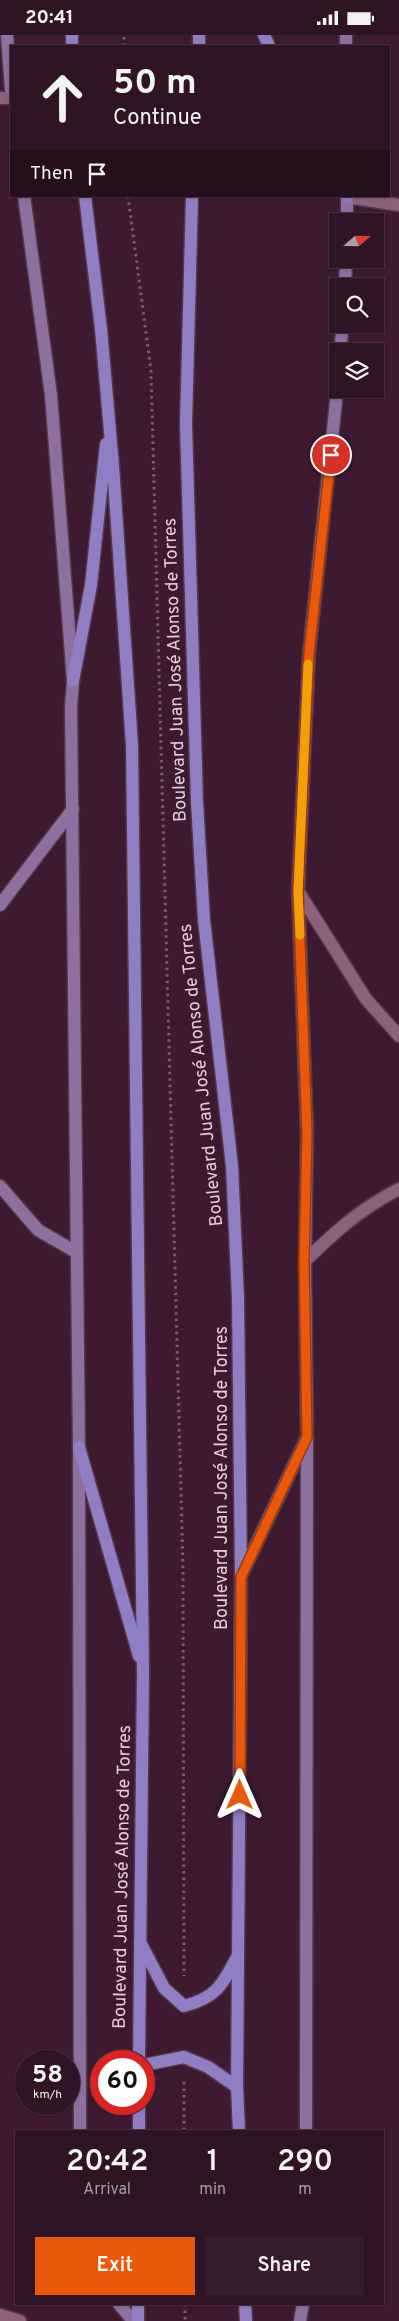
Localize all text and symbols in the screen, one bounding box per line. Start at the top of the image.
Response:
text: 20:41 [25,6,74,30]
text: 50 m [113,62,197,106]
icon: ahead [30,65,95,130]
text: Continue [113,105,202,132]
icon: arrive [83,160,111,188]
text: Then [30,162,73,186]
north arrow [329,213,384,267]
map controls [329,213,384,398]
button: search [329,278,384,333]
button: layers [329,343,384,398]
pin [310,434,352,476]
icon: arrive [317,441,345,469]
street label: Boulevard Juan José Alonso de Torres [159,518,193,822]
street label: Boulevard Juan José Alonso de Torres [175,923,229,1227]
street label: Boulevard Juan José Alonso de Torres [211,1326,234,1630]
street label: Boulevard Juan José Alonso de Torres [109,1725,137,2029]
position arrow [213,1768,265,1820]
speed limit sign: 60 [90,2050,155,2115]
text: 58 [32,2060,63,2092]
text: km/h [33,2087,62,2103]
text: 20:42 [66,2144,148,2181]
text: 1 [207,2144,219,2181]
text: 290 [277,2144,333,2181]
text: Arrival [83,2180,131,2200]
text: min [199,2180,226,2200]
text: m [298,2180,312,2200]
button: Exit [35,2237,195,2295]
button: Share [205,2237,364,2295]

